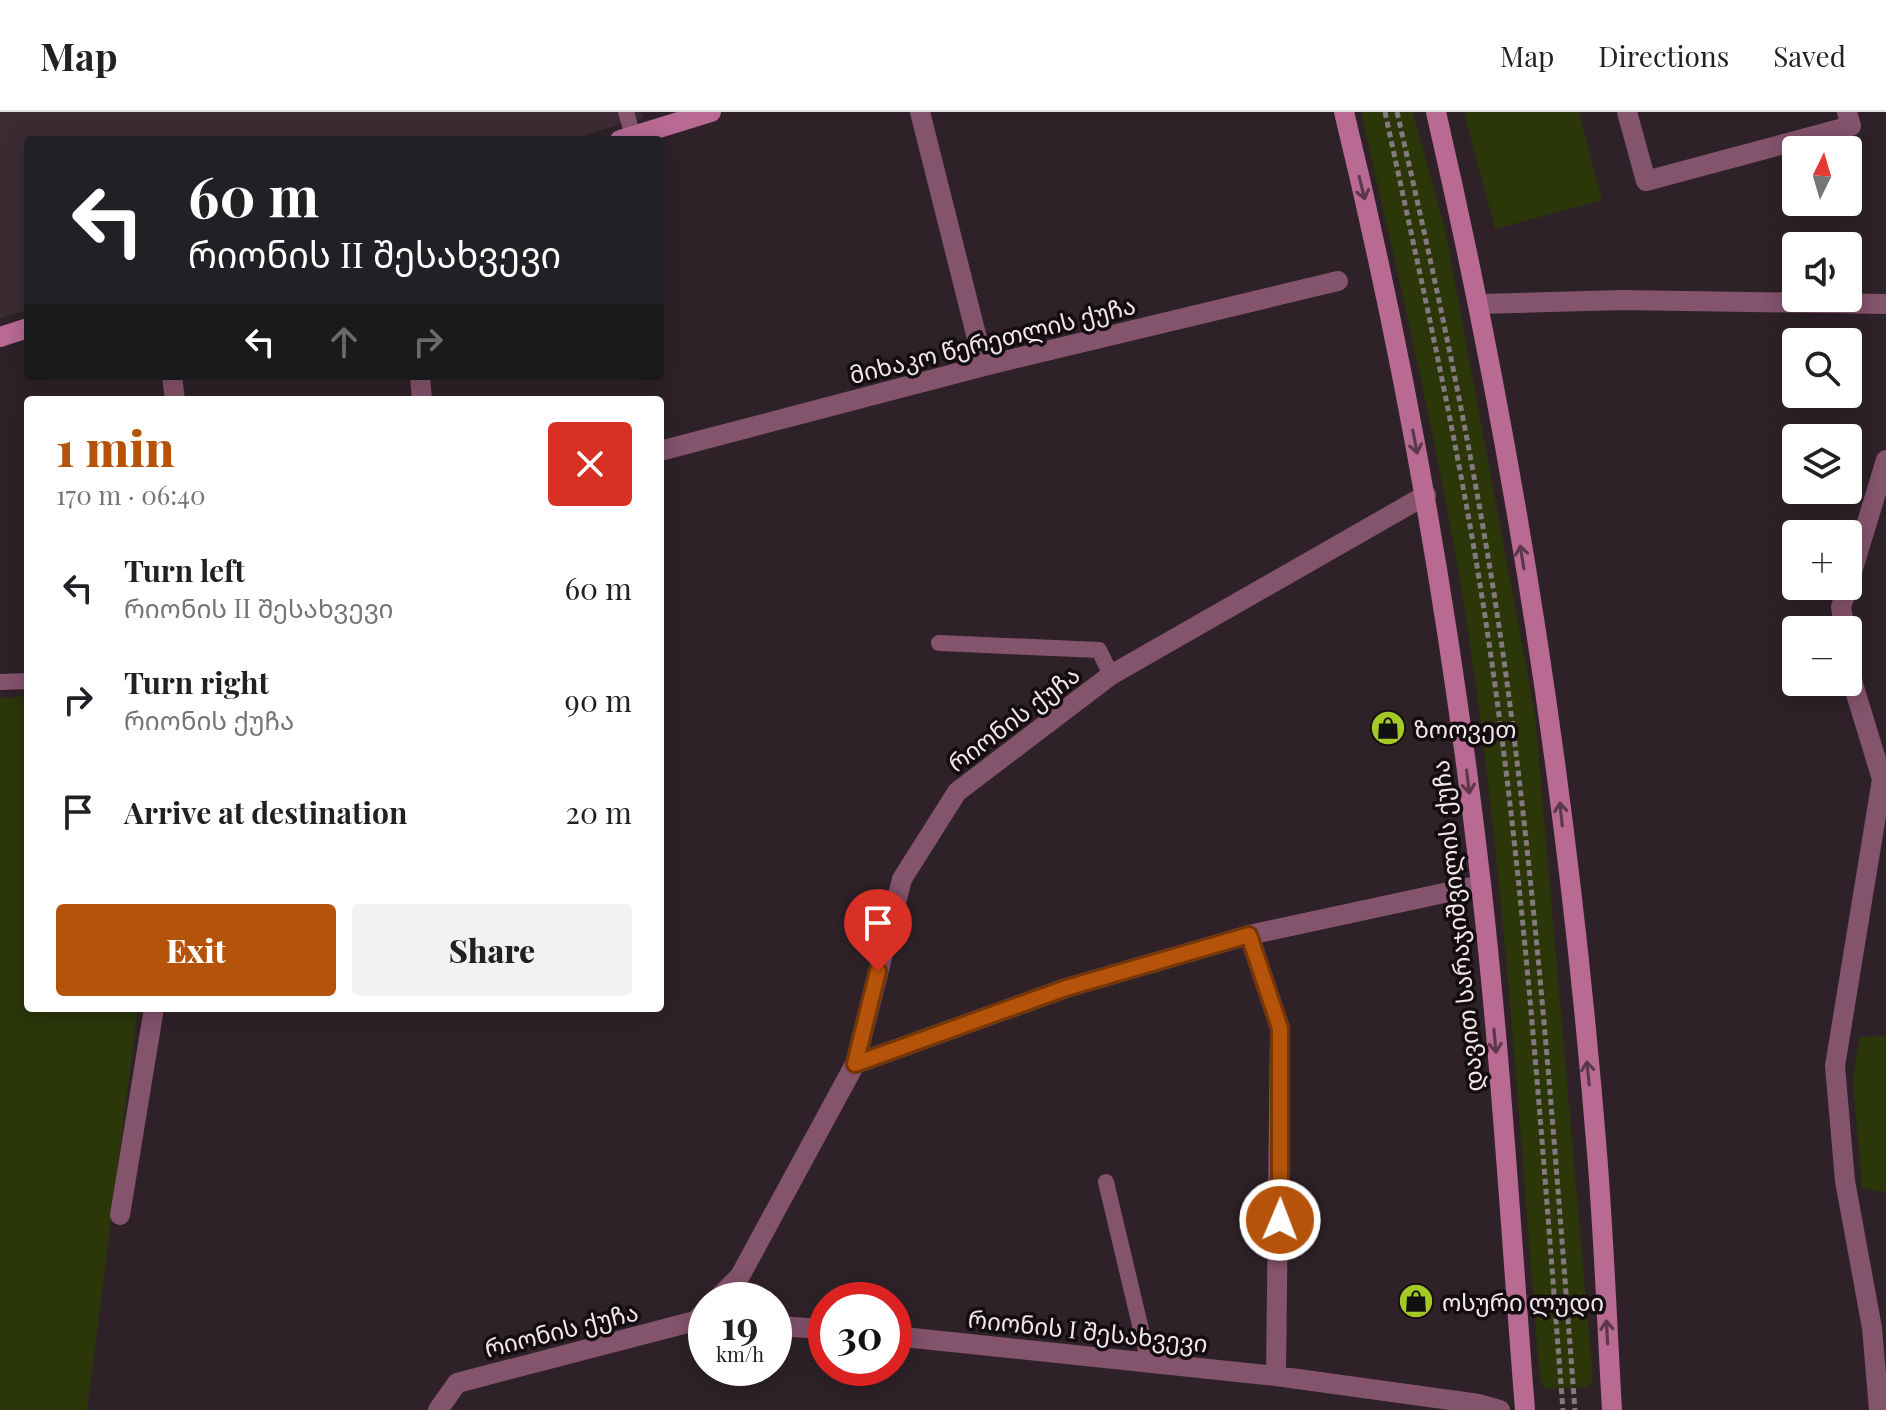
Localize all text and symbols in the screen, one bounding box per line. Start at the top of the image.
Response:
text: Map [40,30,117,81]
text: Map [1500,37,1554,74]
text: Directions [1598,37,1729,74]
text: Saved [1773,37,1846,74]
north arrow [1782,136,1862,216]
map controls [1782,136,1862,696]
text: 60 m [188,157,319,232]
icon: left [56,168,160,272]
one-way arrow [1356,174,1371,200]
text: რიონის II შესახვევი [188,229,561,277]
button: sound [1782,232,1862,312]
street label: მიხაკო წერეთლის ქუჩა [846,288,1138,390]
icon: left [238,320,282,364]
icon: ahead [322,320,366,364]
icon: right [406,320,450,364]
button: search [1782,328,1862,408]
text: 1 min [56,415,174,479]
button: close [548,422,632,506]
button: layers [1782,424,1862,504]
one-way arrow [1409,429,1424,454]
text: 170 m · 06:40 [56,477,206,512]
button: + [1782,520,1862,600]
one-way arrow [1513,545,1528,571]
text: Turn left [124,550,245,590]
icon: left [56,566,100,610]
text: 60 m [564,568,632,608]
text: რიონის II შესახვევი [124,590,394,625]
button: − [1782,616,1862,696]
street label: რიონის ქუჩა [941,658,1085,778]
text: Turn right [124,662,269,702]
icon: right [56,678,100,722]
text: 90 m [565,680,632,720]
text: რიონის ქუჩა [124,702,294,737]
shop icon: ზოოვეთ [1369,709,1407,747]
place label: ზოოვეთ [1414,712,1516,744]
street label: დავით სარაჯიშვილის ქუჩა [1423,759,1489,1093]
one-way arrow [1460,768,1475,795]
icon: arrive [56,790,100,834]
text: Arrive at destination [124,792,407,832]
text: 20 m [566,792,632,832]
one-way arrow [1553,801,1568,828]
pin [844,889,912,971]
icon: arrive [856,901,900,945]
button: Exit [56,904,336,996]
button: Share [352,904,632,996]
one-way arrow [1488,1027,1503,1054]
one-way arrow [1581,1060,1596,1087]
position arrow [1238,1178,1322,1262]
speed limit sign: 30 [808,1282,912,1386]
shop icon: ოსური ლუდი [1397,1282,1435,1320]
place label: ოსური ლუდი [1442,1285,1604,1317]
street label: რიონის ქუჩა [481,1294,641,1364]
text: 19 [721,1297,759,1350]
street label: რიონის I შესახვევი [967,1302,1209,1358]
one-way arrow [1600,1319,1615,1346]
text: km/h [716,1340,764,1367]

